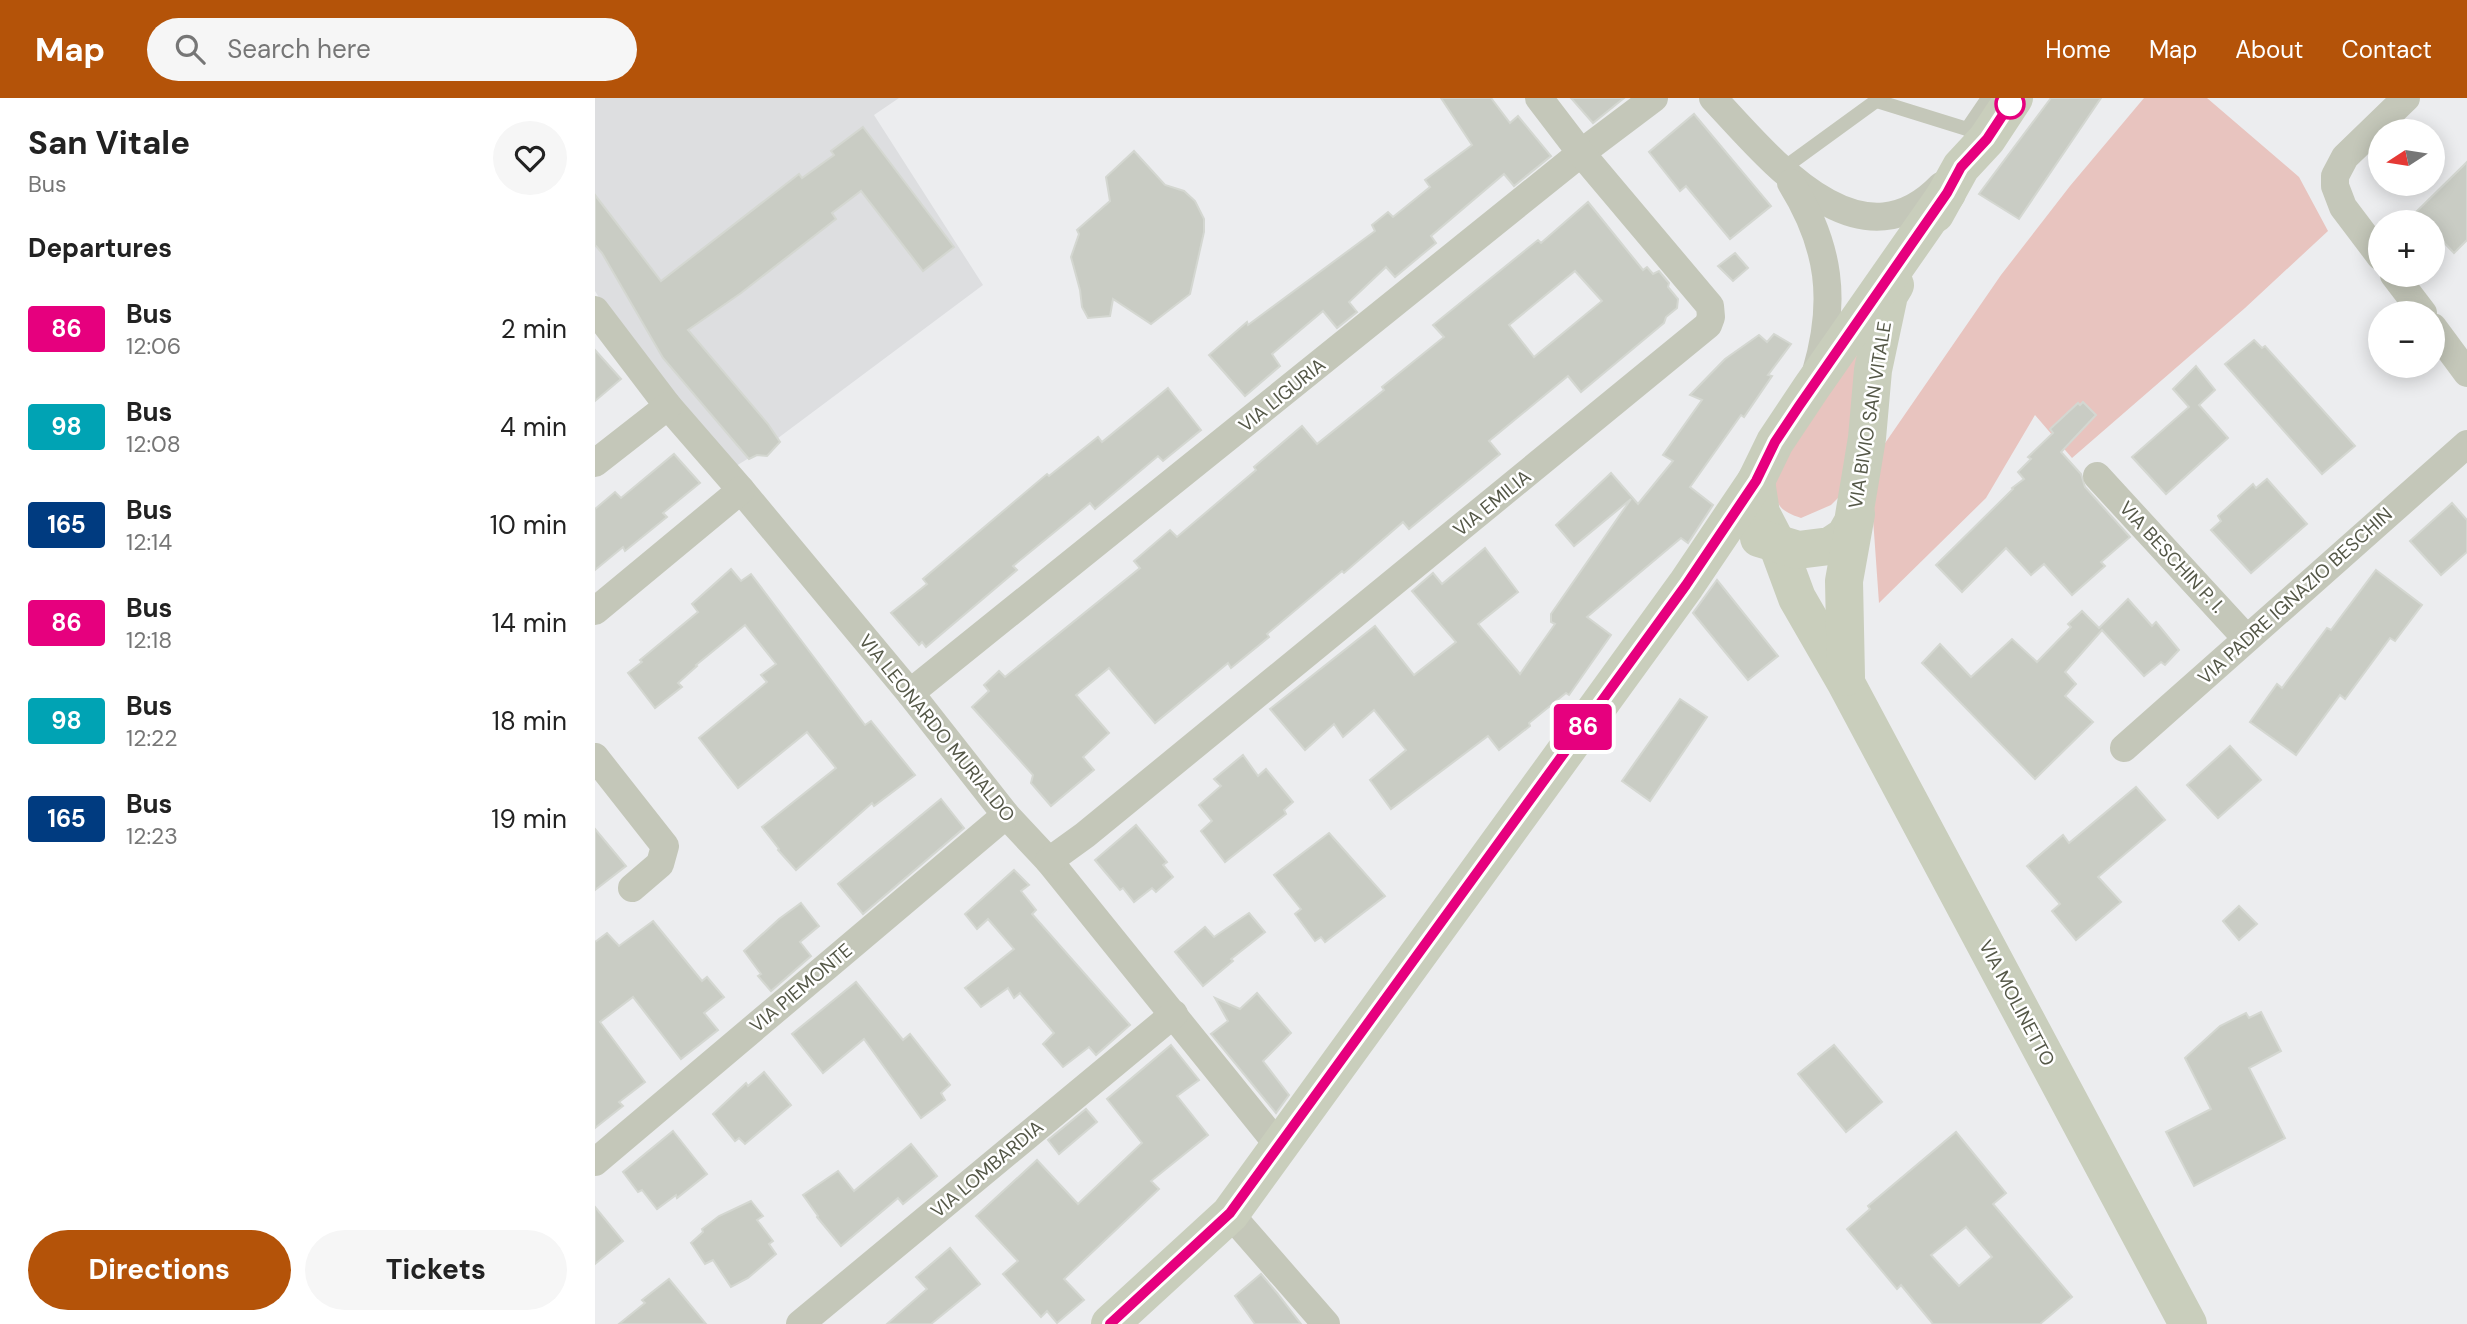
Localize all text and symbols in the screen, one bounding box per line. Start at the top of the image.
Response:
search box [147,18,637,81]
text: Map [35,28,105,71]
icon: search [171,30,209,68]
text: Search here [227,32,371,66]
text: Home [2045,34,2111,65]
text: Map [2149,34,2197,65]
text: About [2235,34,2304,65]
text: Contact [2342,34,2432,65]
unlabelled marker [1995,89,2025,119]
north arrow [2368,119,2445,196]
map controls [2368,119,2445,378]
text: San Vitale [28,121,190,164]
button: heart [493,121,567,195]
text: Bus [28,169,67,199]
button: + [2368,210,2445,287]
text: Departures [28,231,172,265]
text: Bus [126,297,172,331]
button: − [2368,301,2445,378]
text: 2 min [501,312,567,346]
text: 86 [51,313,82,344]
street label: VIA BIVIO SAN VITALE [1843,320,1897,510]
text: 12:06 [126,331,181,361]
street label: VIA LIGURIA [1234,352,1331,438]
text: Bus [126,395,172,429]
text: 4 min [500,410,567,444]
text: 98 [51,411,82,442]
text: 12:08 [126,429,181,459]
street label: VIA EMILIA [1448,464,1536,542]
text: Bus [126,493,172,527]
street label: VIA BESCHIN P. I. [2114,496,2230,618]
street label: VIA PADRE IGNAZIO BESCHIN [2192,502,2398,690]
text: 10 min [490,508,567,542]
text: 165 [47,509,86,540]
text: 12:14 [126,527,172,557]
text: Bus [126,591,172,625]
text: 14 min [492,606,567,640]
text: 86 [51,607,82,638]
text: 12:18 [126,625,172,655]
street label: VIA LEONARDO MURIALDO [853,629,1021,827]
text: Bus [126,689,172,723]
text: 18 min [492,704,567,738]
line badge: 86 [1551,704,1615,750]
text: 98 [51,705,82,736]
text: 86 [1568,711,1598,742]
text: 12:22 [126,723,178,753]
text: Bus [126,787,172,821]
text: 19 min [491,802,567,836]
text: 165 [47,803,86,834]
text: 12:23 [126,821,178,851]
street label: VIA MOLINETTO [1973,936,2061,1070]
street label: VIA PIEMONTE [745,938,857,1038]
street label: VIA LOMBARDIA [926,1114,1049,1223]
button: Directions [28,1230,291,1310]
button: Tickets [305,1230,567,1310]

